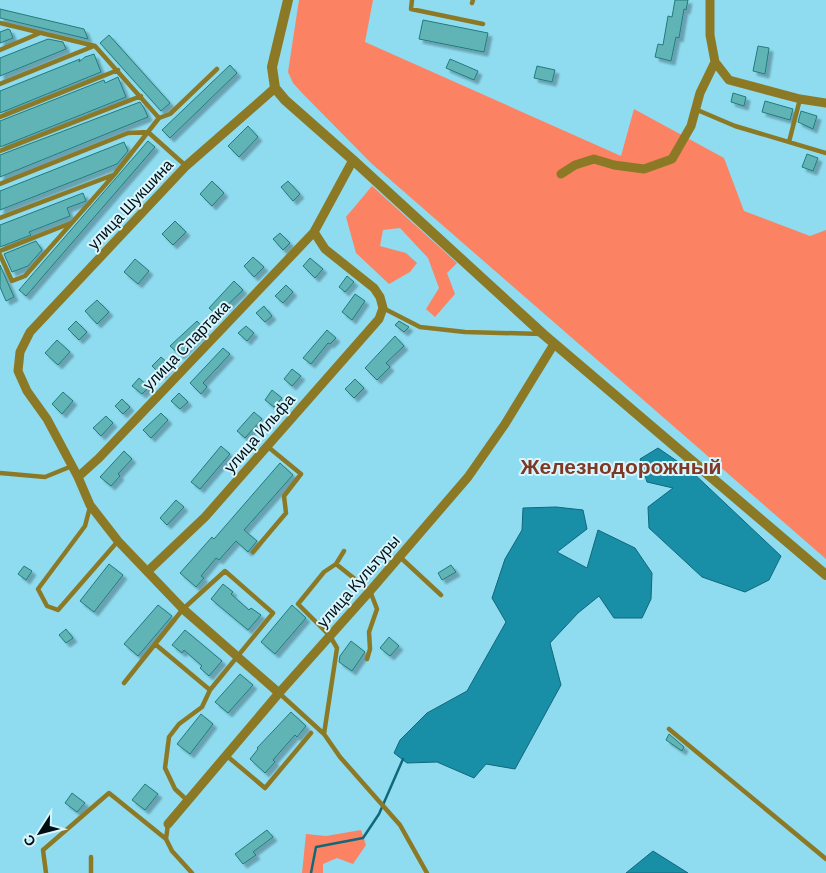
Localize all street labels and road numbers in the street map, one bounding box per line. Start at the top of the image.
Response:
street label: улица Шукшина [83,155,176,253]
street label: улица Спартака [138,296,233,393]
street label: улица Ильфа [219,389,298,476]
street label: улица Культуры [312,531,403,631]

